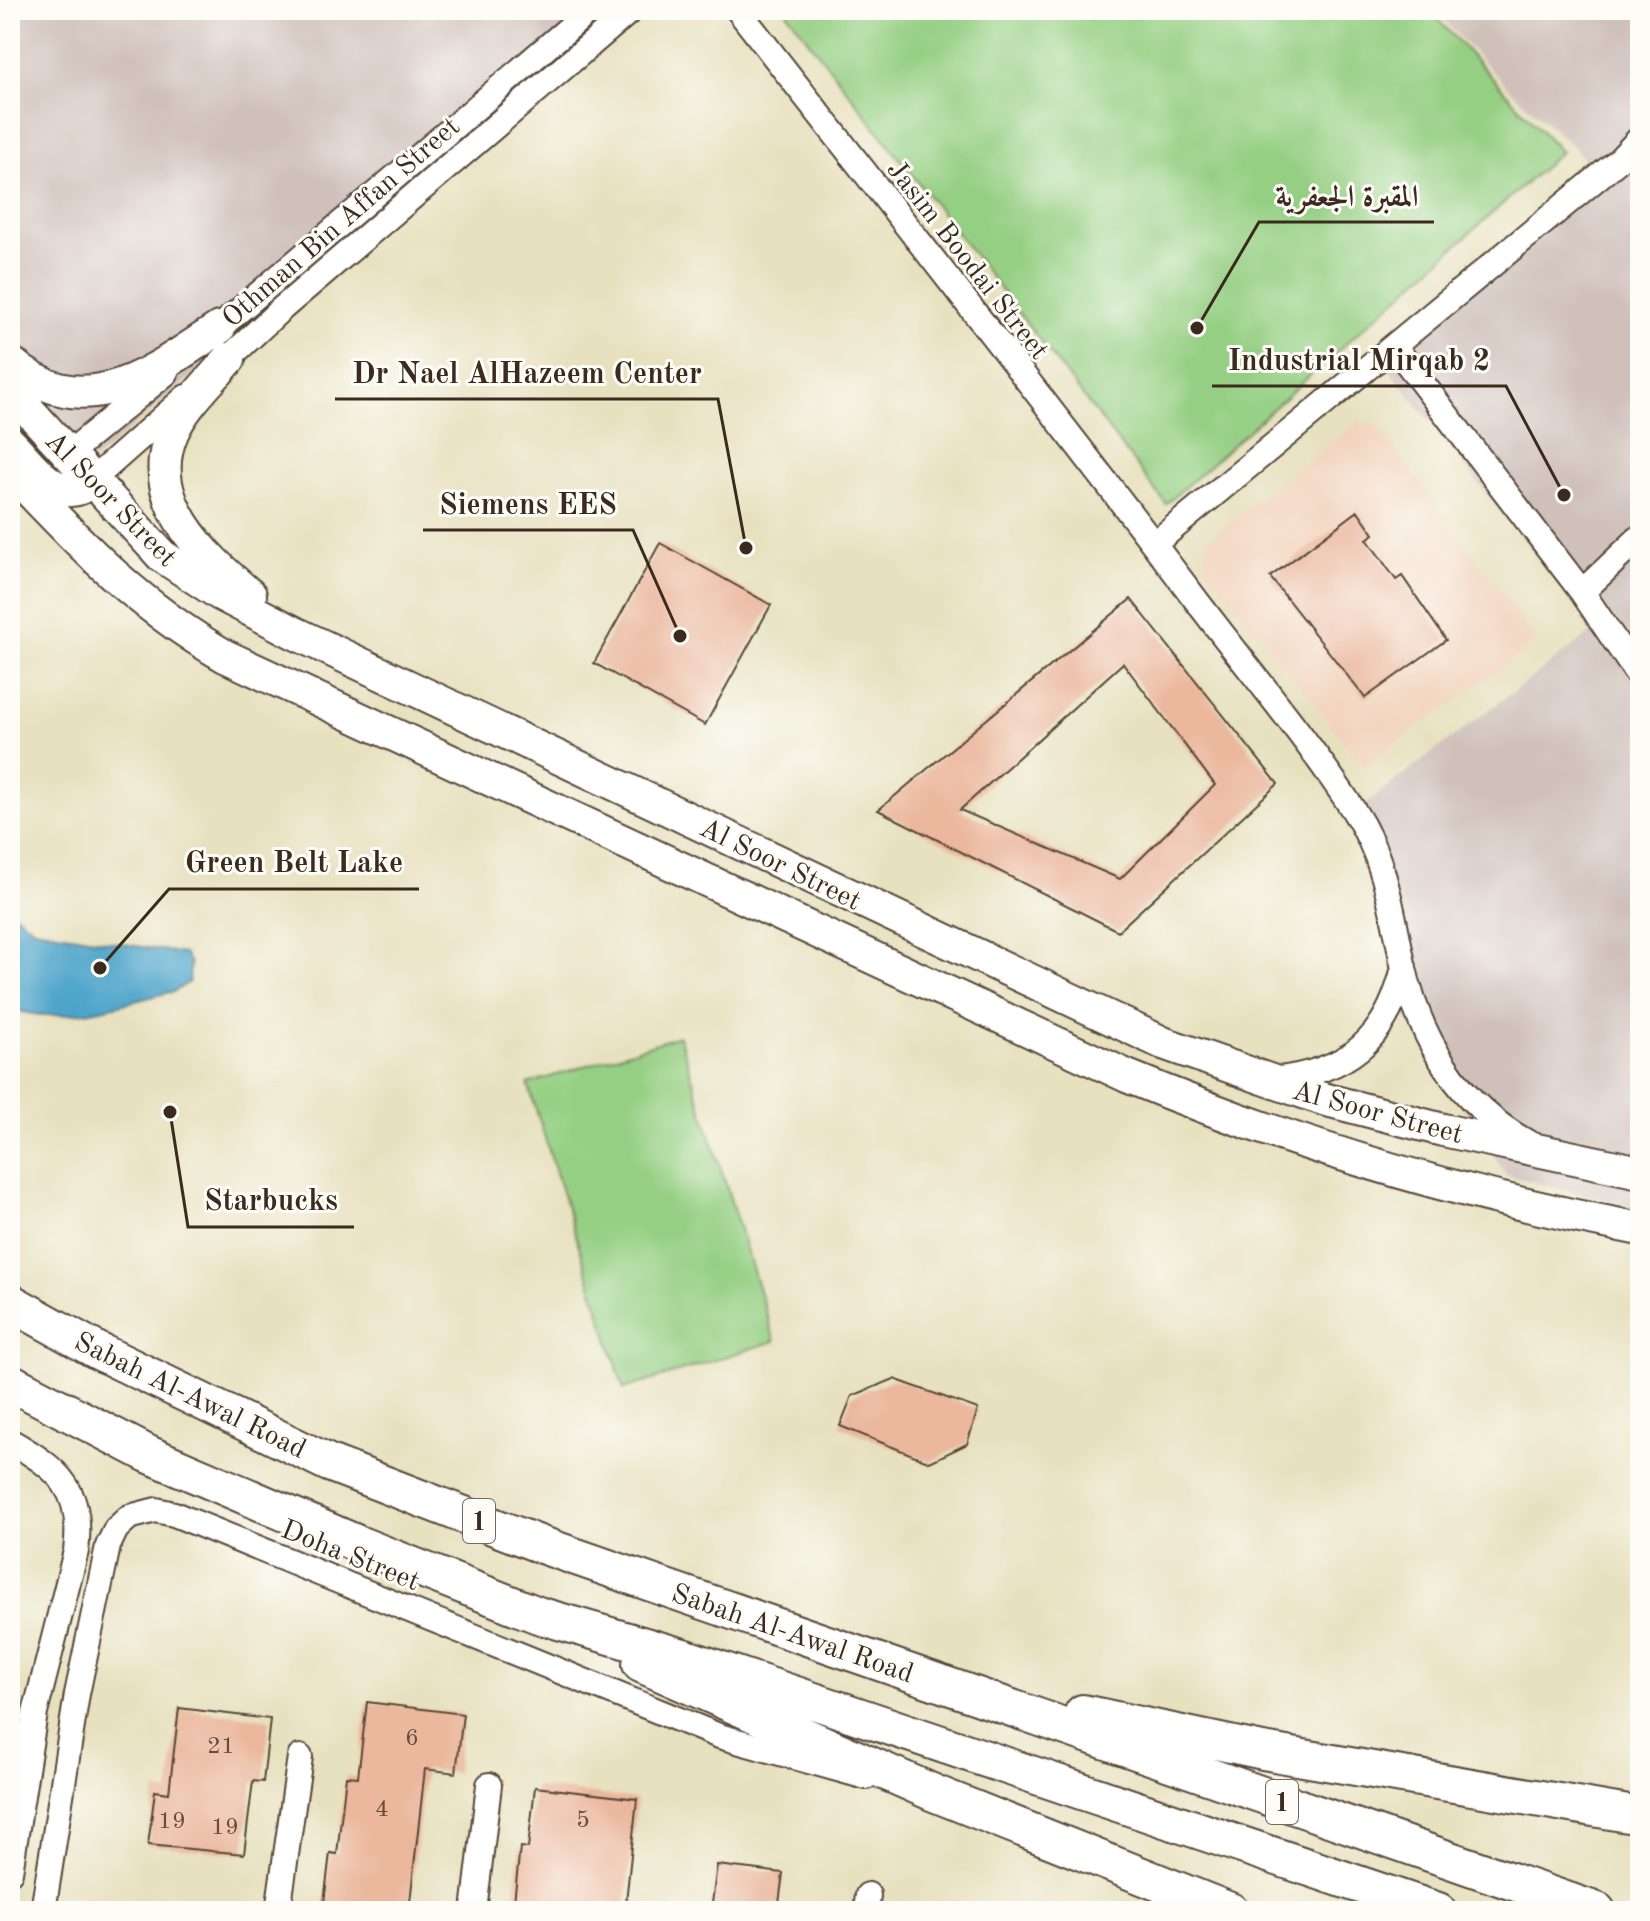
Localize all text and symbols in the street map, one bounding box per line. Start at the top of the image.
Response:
street label: Othman Bin Affan Street [218,113,466,334]
street label: Jasim Boodai Street [881,156,1053,366]
callout: المقبرة الجعفرية [1259,168,1434,222]
text: المقبرة الجعفرية [1275,183,1419,215]
callout: Industrial Mirqab 2 [1212,332,1506,386]
callout: Dr Nael AlHazeem Center [335,345,718,399]
text: Industrial Mirqab 2 [1228,347,1490,377]
text: Dr Nael AlHazeem Center [352,360,702,390]
street label: Al Soor Street [39,427,181,573]
callout: Siemens EES [423,476,633,530]
text: Siemens EES [439,491,617,521]
street label: Al Soor Street [695,815,865,917]
callout: Green Belt Lake [169,835,419,889]
text: Green Belt Lake [185,849,403,879]
street label: Al Soor Street [1289,1078,1466,1150]
callout: Starbucks [188,1173,354,1227]
text: Starbucks [204,1187,338,1217]
street label: Sabah Al-Awal Road [69,1328,310,1465]
road number: 1 [463,1499,495,1543]
street label: Doha Street [277,1516,423,1597]
street label: Sabah Al-Awal Road [667,1580,917,1689]
house number: 6 [405,1727,419,1751]
house number: 21 [207,1735,235,1759]
road number: 1 [1266,1780,1298,1824]
house number: 4 [375,1798,389,1822]
house number: 5 [576,1809,590,1833]
house number: 19 [158,1810,186,1834]
house number: 19 [211,1816,239,1840]

